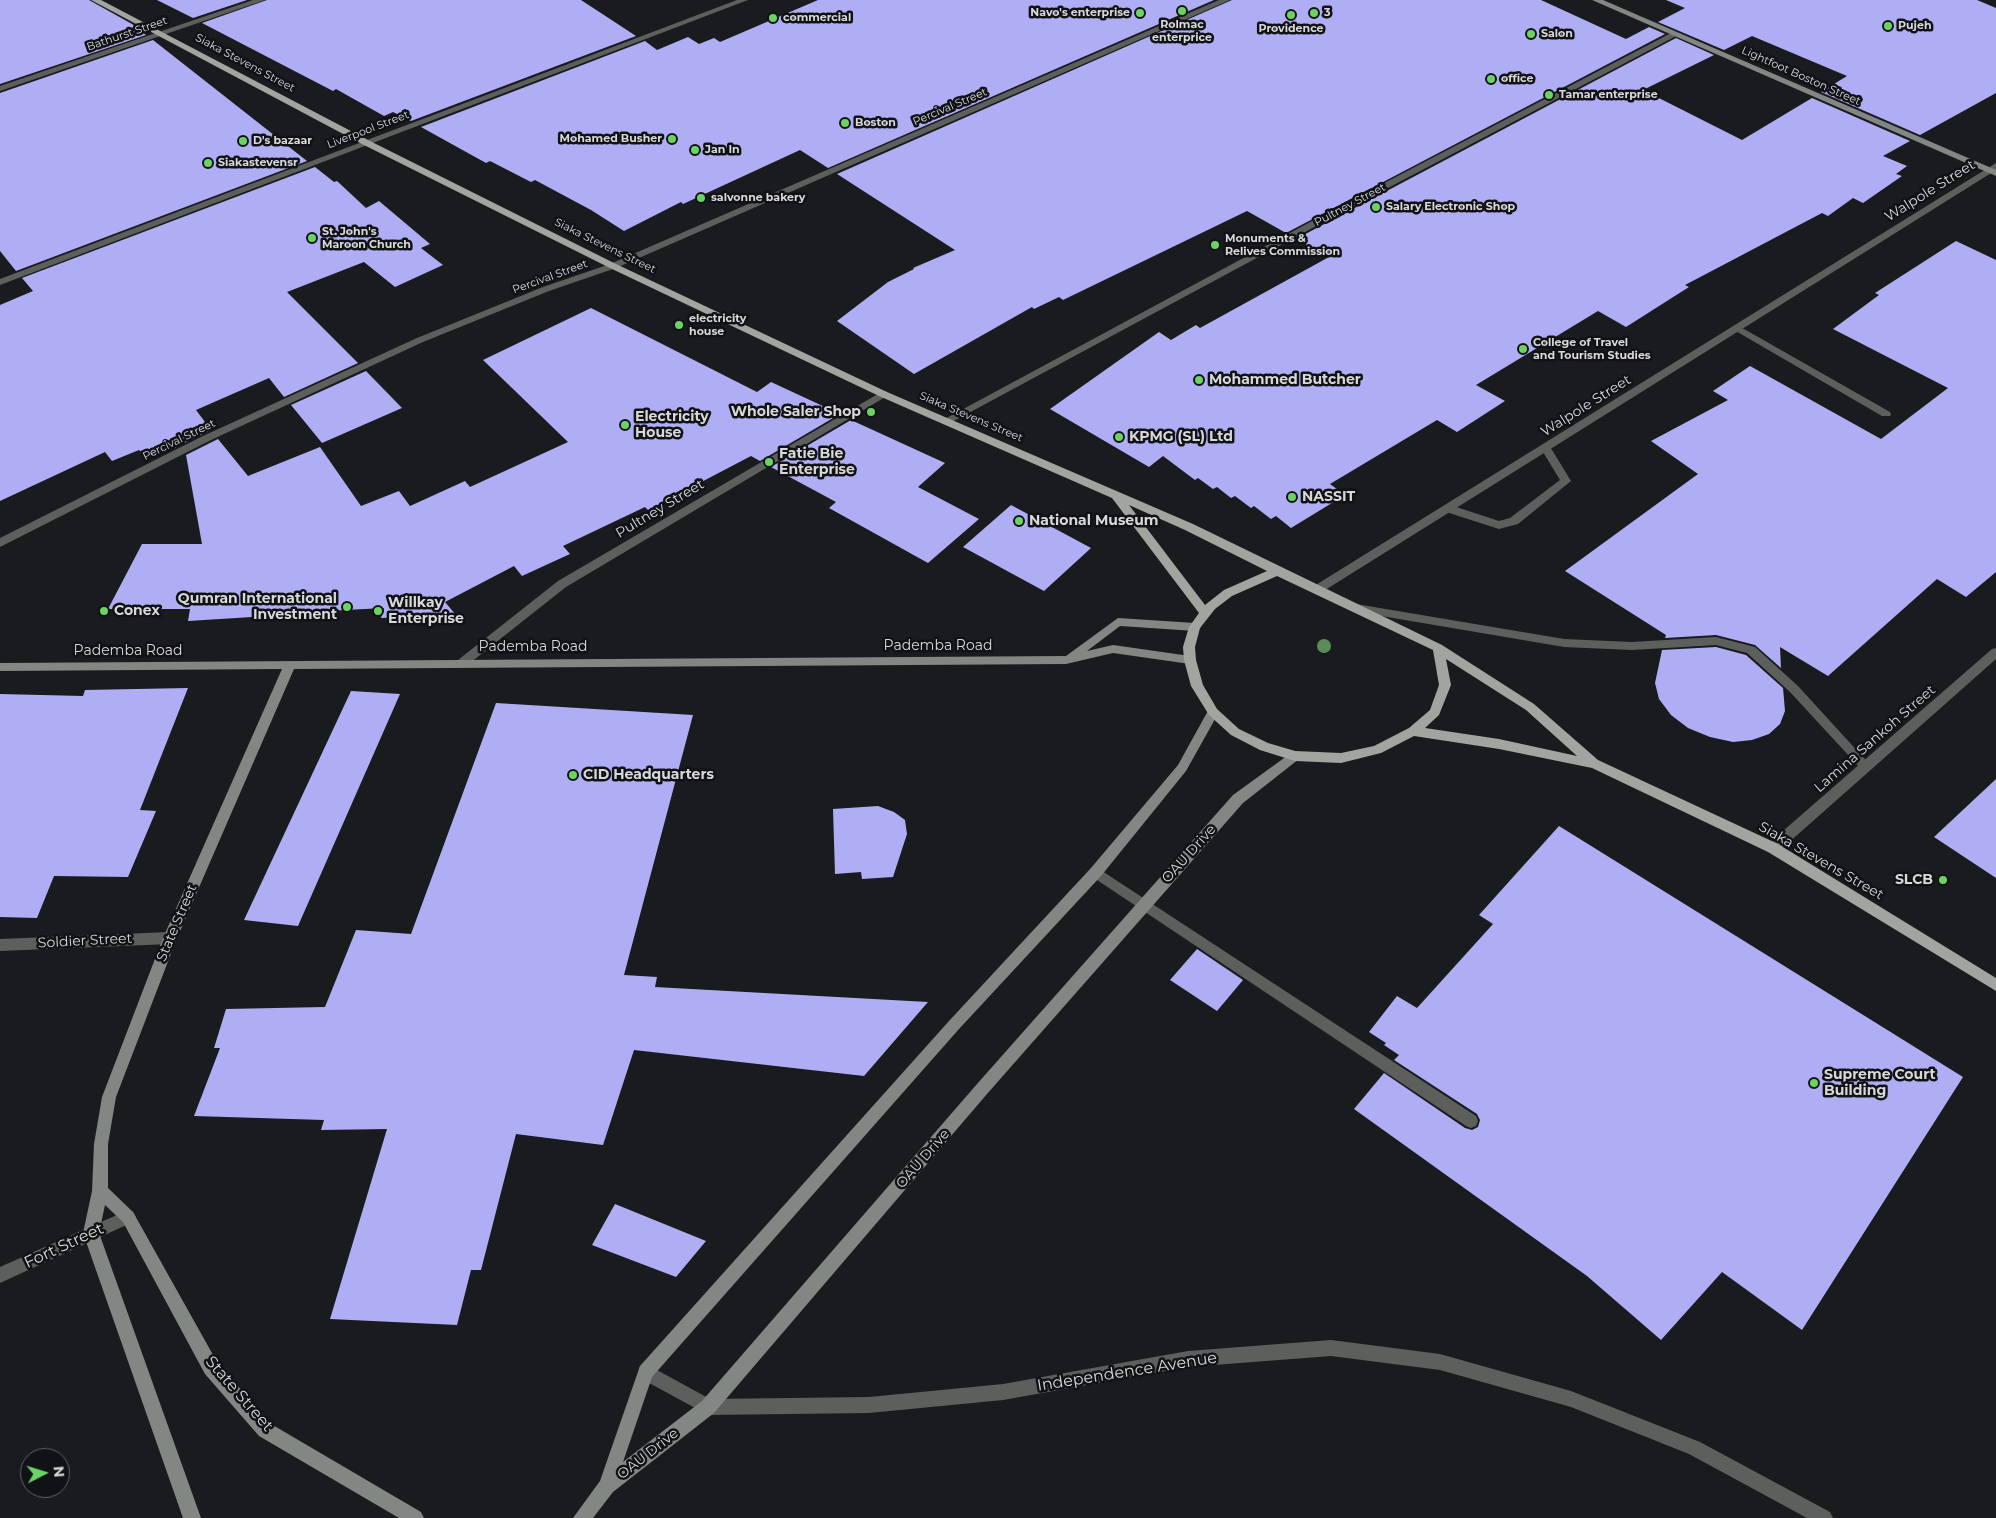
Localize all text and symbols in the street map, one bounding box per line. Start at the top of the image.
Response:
marker: Rolmac enterprice [1176,5,1188,17]
place label: Navo's enterprise [1030,6,1130,20]
place label: 3 [1324,6,1331,20]
marker: Navo's enterprise [1134,7,1146,19]
marker: 3 [1308,7,1320,19]
marker: Providence [1285,9,1297,21]
place label: commercial [783,11,851,25]
marker: commercial [767,12,779,24]
street label: Bathurst Street [85,14,169,54]
place label: Rolmac enterprice [1152,18,1212,44]
place label: Pujeh [1898,19,1932,33]
marker: Pujeh [1882,20,1894,32]
place label: Providence [1258,22,1324,36]
place label: Salon [1541,27,1573,41]
marker: Salon [1525,28,1537,40]
street label: Siaka Stevens Street [193,31,297,95]
street label: Lightfoot Boston Street [1739,44,1863,108]
place label: office [1501,72,1533,86]
marker: office [1485,73,1497,85]
street label: Percival Street [911,85,989,129]
place label: Tamar enterprise [1559,88,1658,102]
marker: Tamar enterprise [1543,89,1555,101]
street label: Liverpool Street [325,108,411,152]
place label: Boston [855,116,896,130]
marker: Boston [839,117,851,129]
place label: Mohamed Busher [560,132,662,146]
marker: Mohamed Busher [666,133,678,145]
place label: D's bazaar [253,134,312,148]
marker: D's bazaar [237,135,249,147]
place label: Jan In [705,143,740,157]
marker: Jan In [689,144,701,156]
place label: Siakastevensr [218,156,298,170]
marker: Siakastevensr [202,157,214,169]
street label: Walpole Street [1882,157,1978,225]
street label: Pultney Street [1312,181,1388,229]
place label: salvonne bakery [711,191,805,205]
marker: salvonne bakery [695,192,707,204]
place label: Salary Electronic Shop [1386,200,1515,214]
marker: Salary Electronic Shop [1370,201,1382,213]
street label: Siaka Stevens Street [552,216,658,276]
place label: St. John's Maroon Church [322,225,411,251]
marker: St. John's Maroon Church [306,232,318,244]
place label: Monuments & Relives Commission [1225,232,1340,258]
marker: Monuments & Relives Commission [1209,239,1221,251]
street label: Percival Street [511,257,589,297]
place label: electricity house [689,312,746,338]
marker: electricity house [673,319,685,331]
place label: College of Travel and Tourism Studies [1533,336,1651,362]
marker: College of Travel and Tourism Studies [1517,343,1529,355]
place label: Mohammed Butcher [1209,372,1361,388]
street label: Walpole Street [1538,372,1634,440]
marker: Mohammed Butcher [1193,374,1205,386]
street label: Siaka Stevens Street [917,389,1025,445]
place label: Whole Saler Shop [731,404,861,420]
marker: Whole Saler Shop [865,406,877,418]
place label: Electricity House [635,409,709,442]
street label: Percival Street [141,417,217,463]
marker: Electricity House [619,419,631,431]
place label: KPMG (SL) Ltd [1129,429,1233,445]
marker: KPMG (SL) Ltd [1113,431,1125,443]
place label: Fatie Bie Enterprise [779,446,855,478]
marker: Fatie Bie Enterprise [763,456,775,468]
street label: Pultney Street [613,476,707,542]
place label: NASSIT [1302,489,1355,505]
marker: NASSIT [1286,491,1298,503]
place label: National Museum [1029,513,1158,529]
marker: National Museum [1013,515,1025,527]
place label: Qumran International Investment [178,591,337,624]
place label: Willkay Enterprise [388,595,464,628]
marker: Qumran International Investment [341,601,353,613]
place label: Conex [114,603,160,619]
marker: Conex [98,605,110,617]
marker: Willkay Enterprise [372,605,384,617]
street label: Pademba Road [884,638,992,654]
street label: Pademba Road [479,639,587,655]
street label: Pademba Road [74,643,182,659]
street label: Lamina Sankoh Street [1811,682,1939,796]
place label: CID Headquarters [583,767,714,783]
marker: CID Headquarters [567,769,579,781]
street label: Siaka Stevens Street [1756,818,1886,904]
street label: OAU Drive [1158,821,1220,887]
place label: SLCB [1895,872,1933,888]
marker: SLCB [1937,874,1949,886]
street label: State Street [153,882,201,964]
street label: Soldier Street [37,930,133,952]
place label: Supreme Court Building [1824,1067,1935,1100]
marker: Supreme Court Building [1808,1077,1820,1089]
street label: OAU Drive [893,1126,953,1192]
street label: Fort Street [21,1219,107,1273]
street label: Independence Avenue [1036,1348,1218,1396]
street label: State Street [201,1352,277,1436]
street label: OAU Drive [614,1425,682,1483]
north arrow [20,1448,70,1498]
text: N [49,1465,68,1478]

